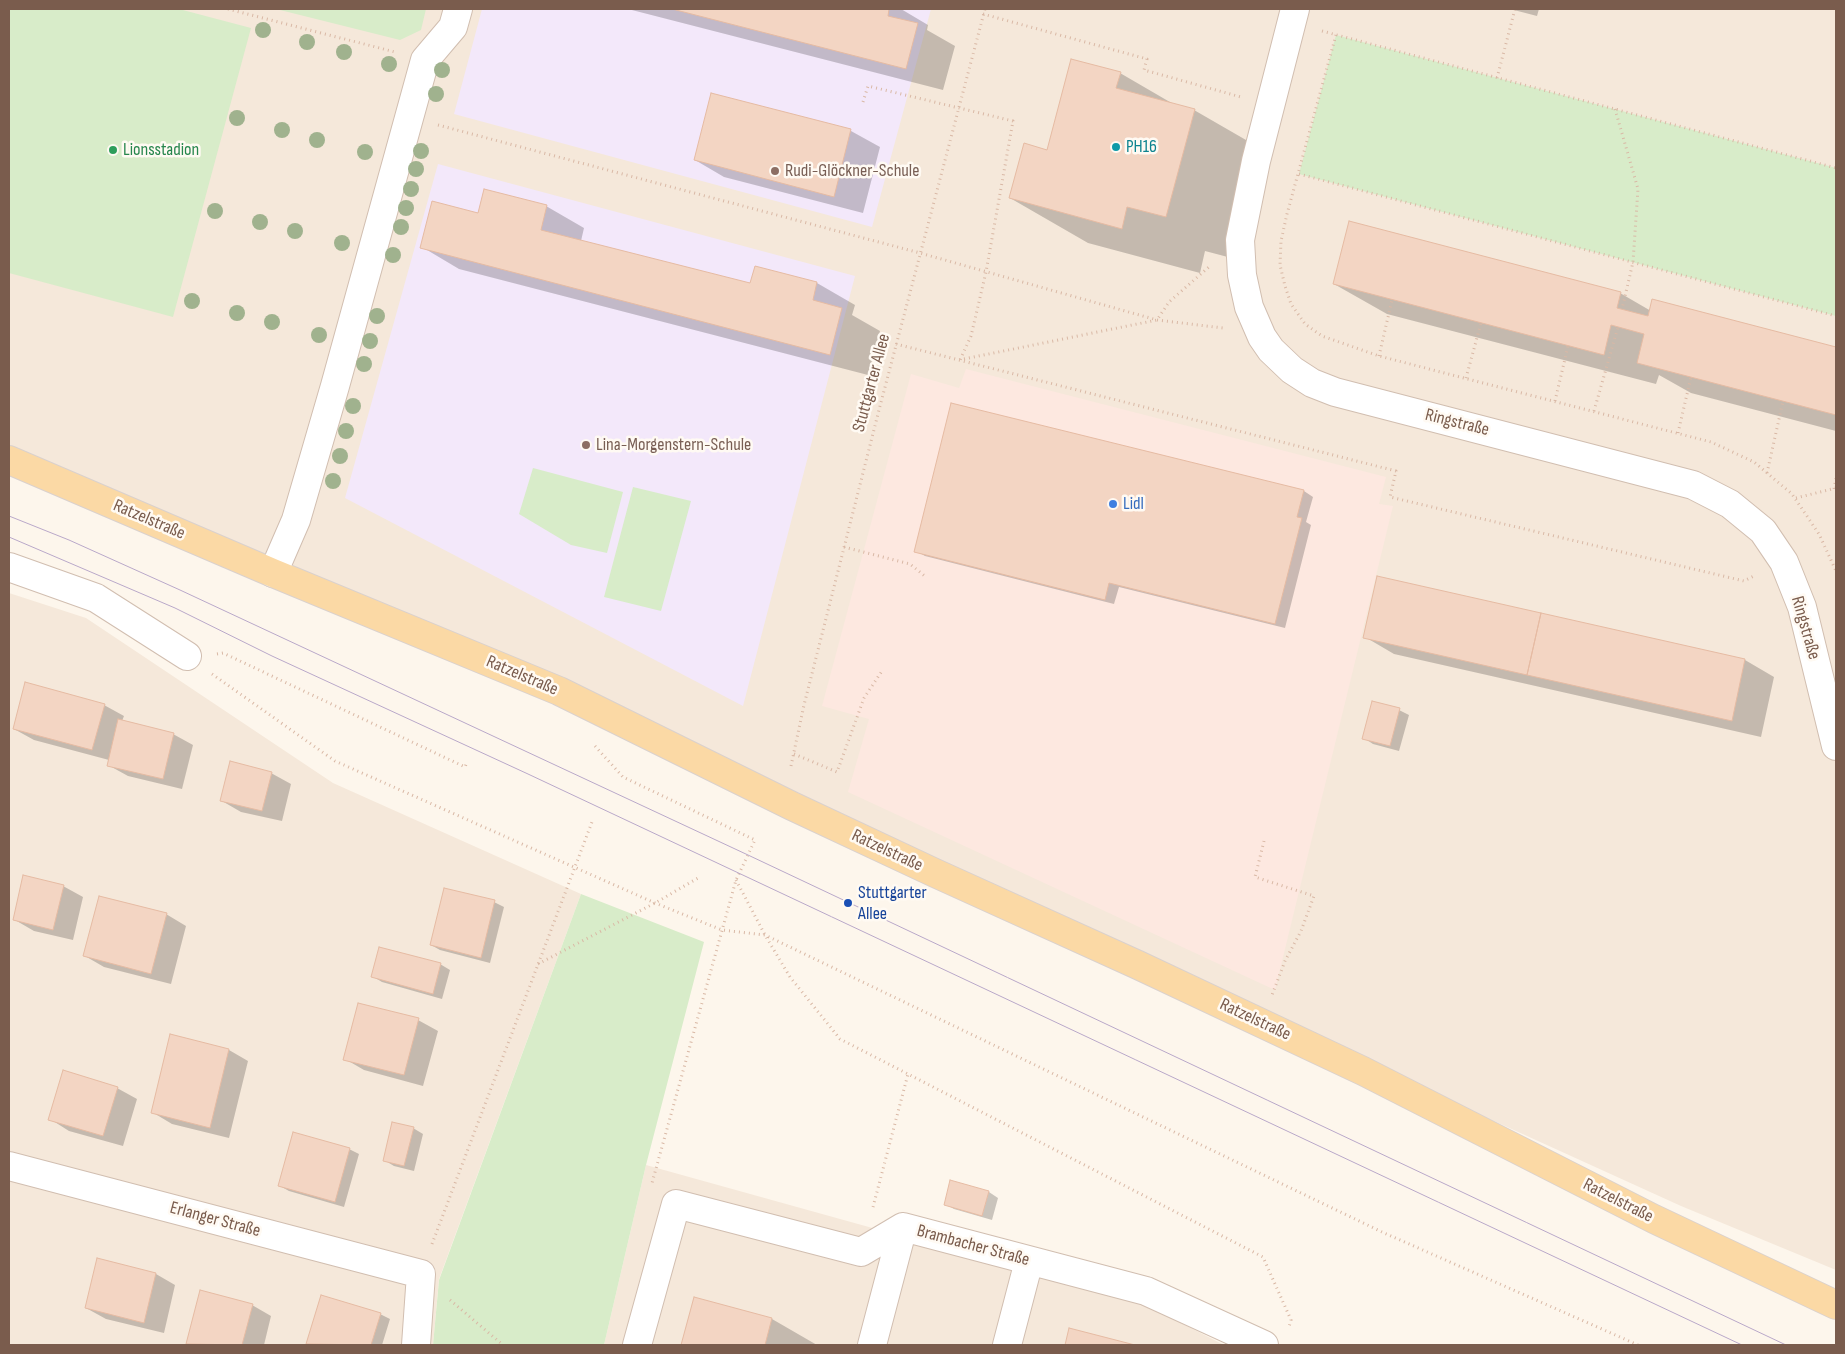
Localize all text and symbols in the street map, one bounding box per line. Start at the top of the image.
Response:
place label: PH16 [1126,136,1157,158]
place label: Lionsstadion [123,139,199,161]
marker: PH16 [1110,141,1122,153]
marker: Lionsstadion [107,144,119,156]
place label: Rudi-Glöckner-Schule [785,160,919,182]
marker: Rudi-Glöckner-Schule [769,165,781,177]
street label: Stuttgarter Allee [849,332,895,434]
street label: Ringstraße [1423,405,1491,441]
place label: Lina-Morgenstern-Schule [596,434,751,456]
marker: Lina-Morgenstern-Schule [580,439,592,451]
place label: Lidl [1123,493,1144,515]
street label: Ratzelstraße [110,495,188,545]
marker: Lidl [1107,498,1119,510]
street label: Ringstraße [1786,594,1824,662]
street label: Ratzelstraße [483,651,561,701]
street label: Ratzelstraße [848,825,926,877]
place label: Stuttgarter Allee [858,882,927,924]
marker: Stuttgarter Allee [842,897,854,909]
street label: Ratzelstraße [1216,994,1294,1046]
street label: Ratzelstraße [1579,1174,1657,1228]
street label: Erlanger Straße [167,1198,263,1242]
street label: Brambacher Straße [914,1221,1032,1271]

